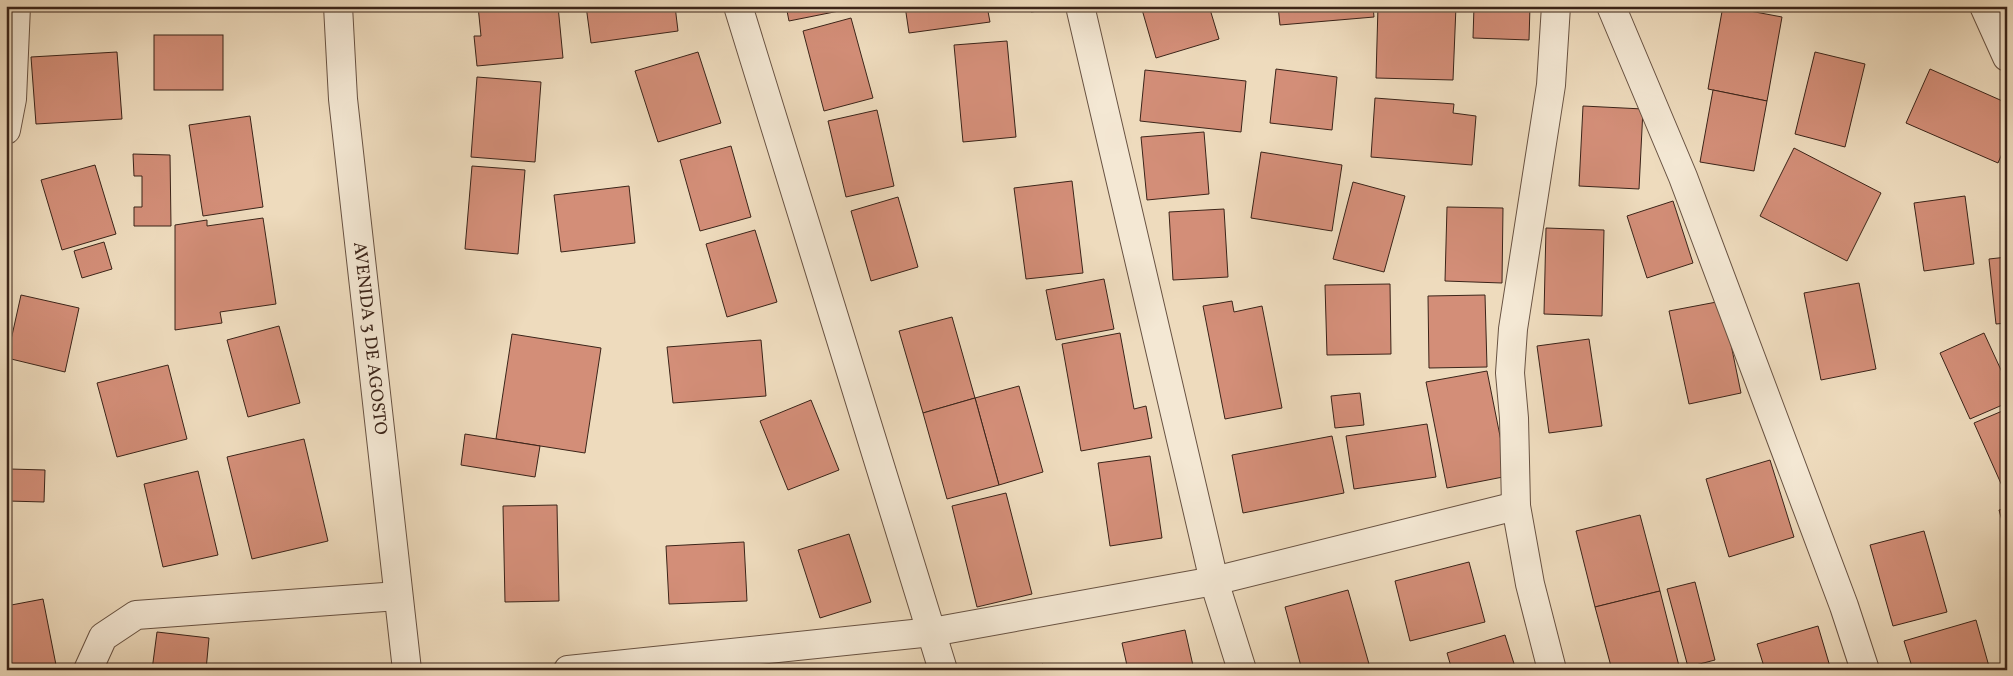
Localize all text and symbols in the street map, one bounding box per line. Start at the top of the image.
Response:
street label: AVENIDA 3 DE AGOSTO [347,241,393,436]

